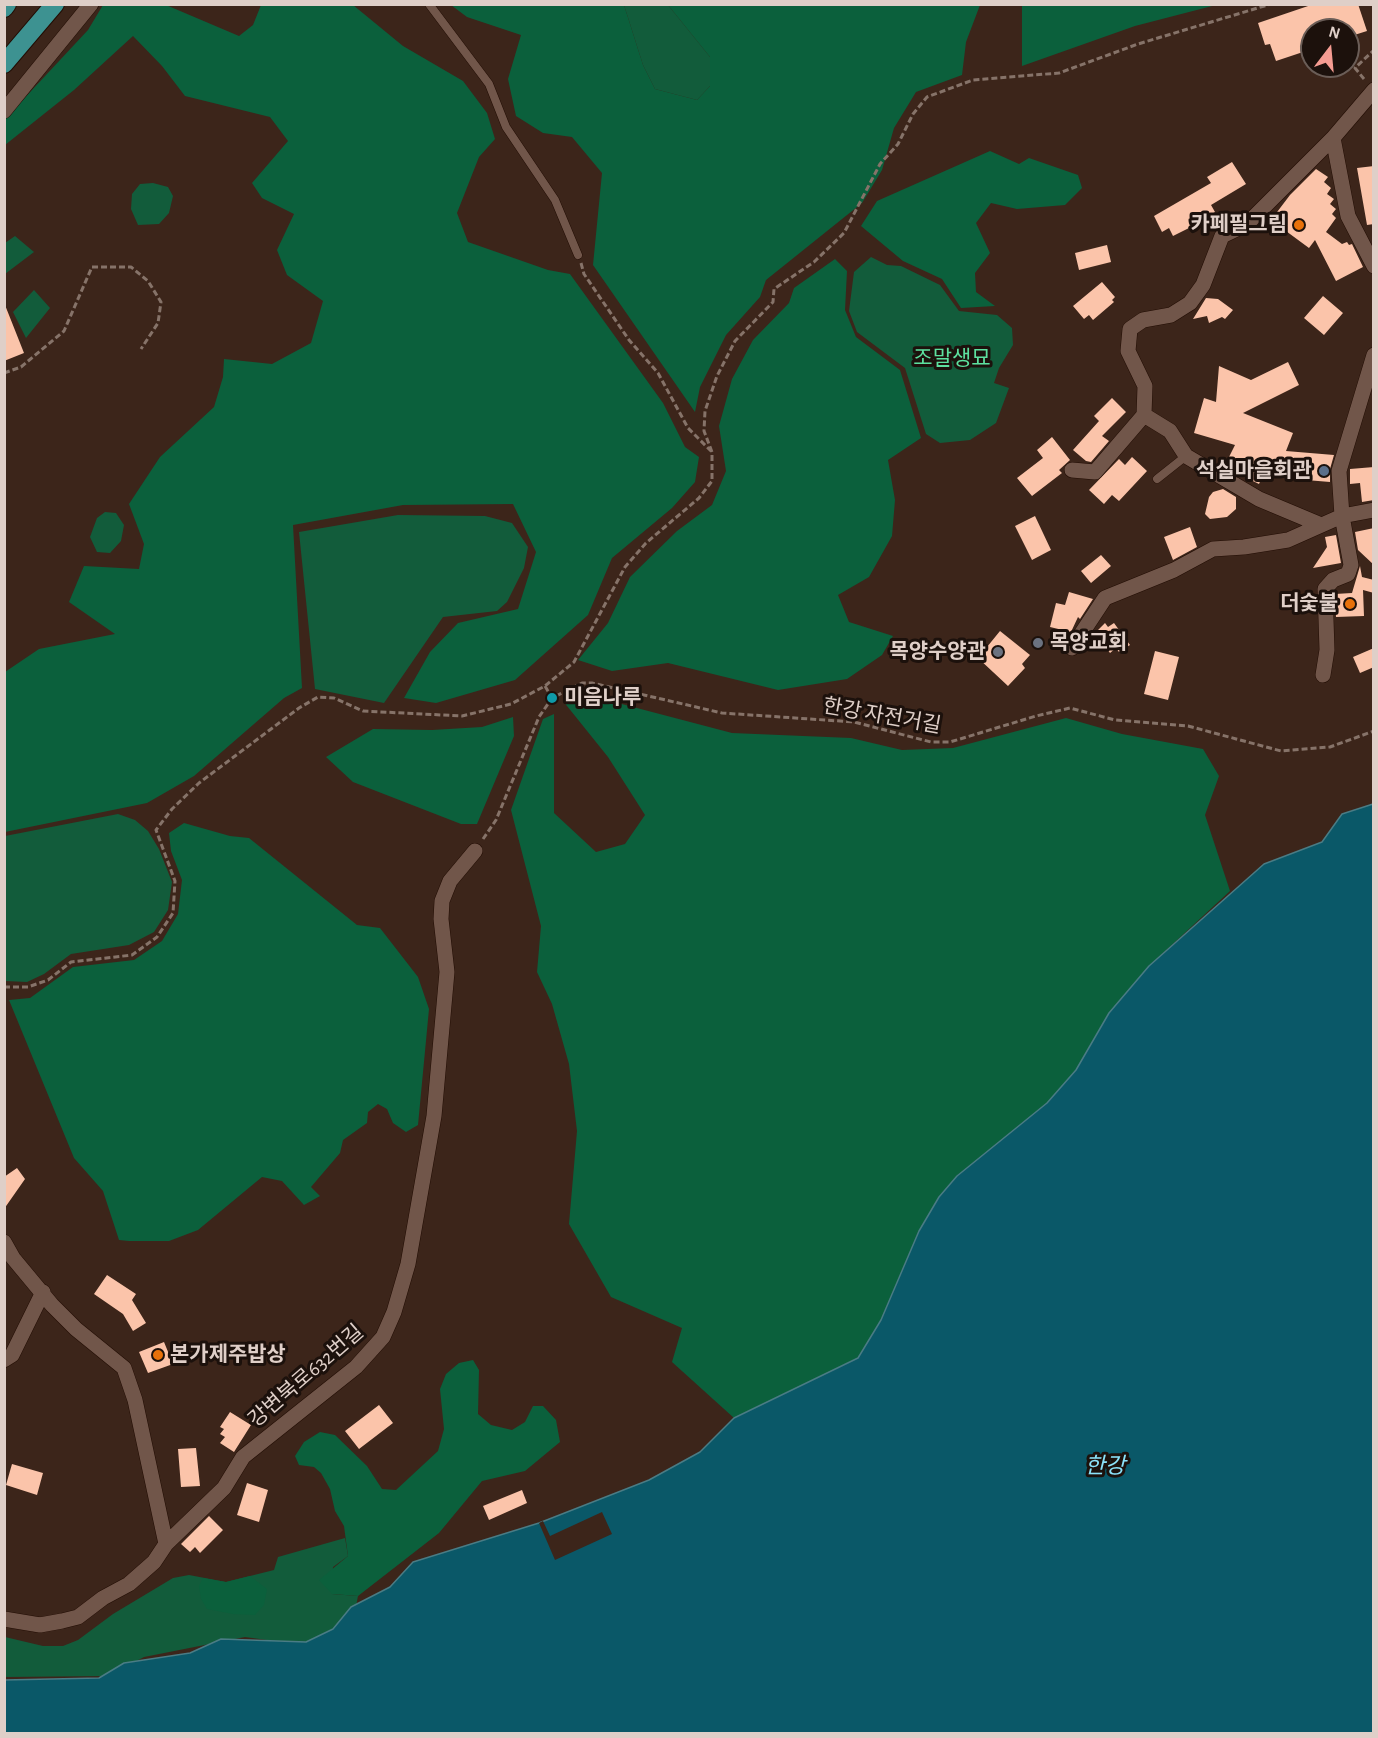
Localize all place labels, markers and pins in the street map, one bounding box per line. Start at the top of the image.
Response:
place label: 카페필그림 [1190,212,1287,238]
marker: 카페필그림 [1292,218,1306,232]
place label: 석실마을회관 [1196,458,1312,484]
marker: 석실마을회관 [1317,464,1331,478]
place label: 더숯불 [1280,591,1338,617]
marker: 더숯불 [1343,597,1357,611]
place label: 목양교회 [1050,630,1127,656]
marker: 목양교회 [1031,636,1045,650]
place label: 목양수양관 [889,639,986,665]
marker: 목양수양관 [991,645,1005,659]
place label: 미음나루 [564,685,641,711]
marker: 미음나루 [545,691,559,705]
place label: 본가제주밥상 [170,1342,286,1368]
marker: 본가제주밥상 [151,1348,165,1362]

